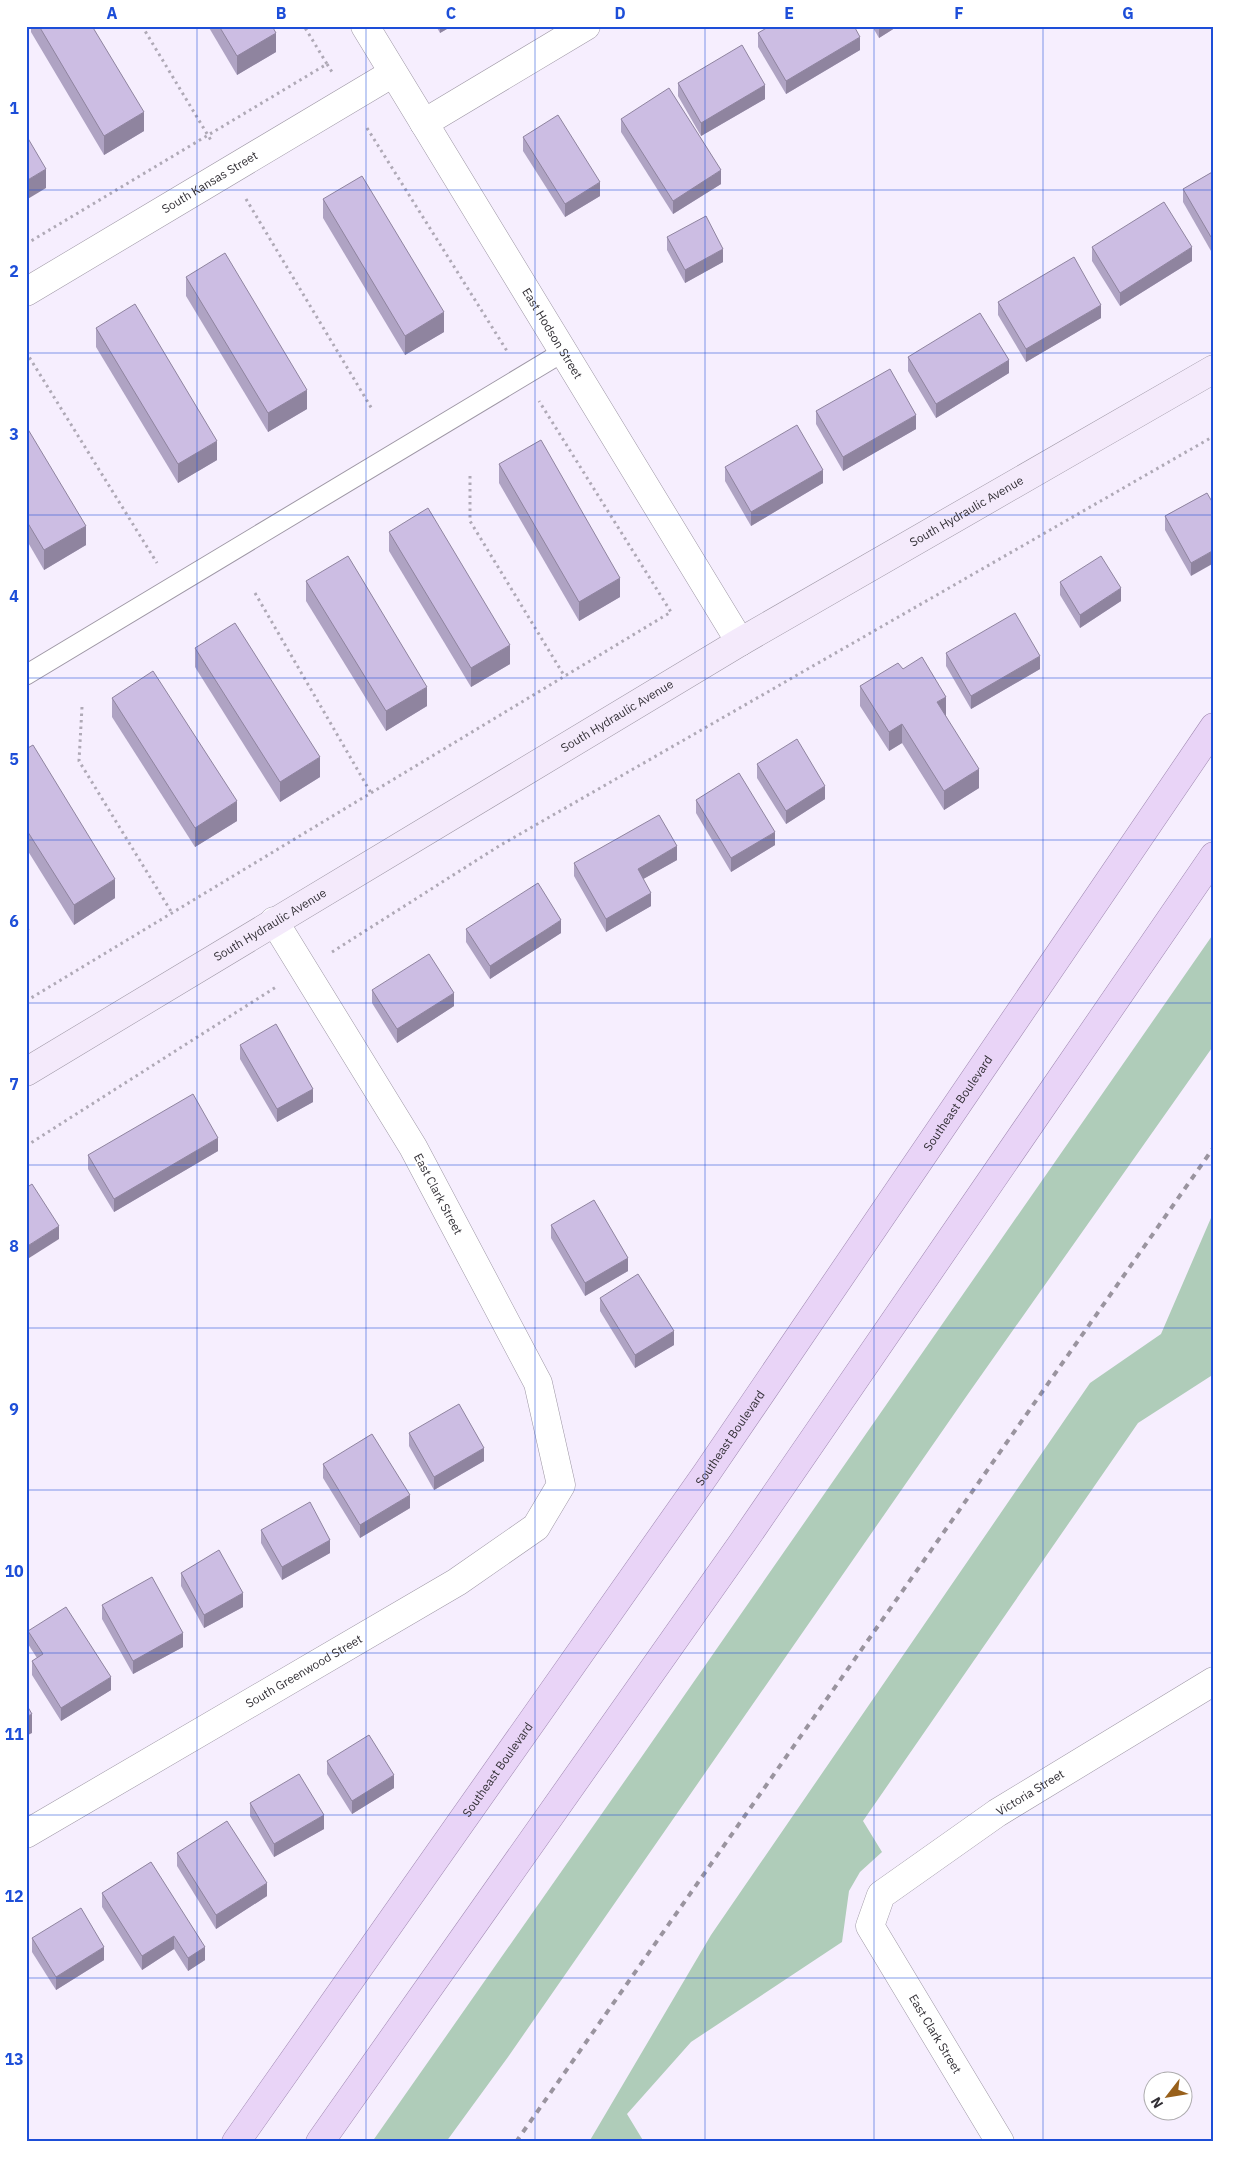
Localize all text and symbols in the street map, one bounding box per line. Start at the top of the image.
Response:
text: A [107,3,118,23]
text: B [276,3,287,23]
text: C [446,3,456,23]
text: D [614,3,626,23]
text: E [784,3,794,23]
text: F [954,3,964,23]
text: G [1122,3,1134,23]
text: 1 [9,98,19,118]
street label: South Kansas Street [159,148,260,216]
text: 2 [9,261,19,281]
street label: East Hodson Street [519,285,586,381]
text: 3 [9,424,19,444]
street label: South Hydraulic Avenue [907,472,1026,550]
text: 4 [9,586,19,606]
street label: South Hydraulic Avenue [558,676,676,755]
text: 5 [9,749,19,769]
street label: South Hydraulic Avenue [211,885,329,964]
text: 6 [9,911,19,931]
street label: Southeast Boulevard [920,1052,995,1154]
text: 7 [9,1074,19,1094]
street label: East Clark Street [411,1151,466,1237]
text: 8 [9,1236,19,1256]
street label: Southeast Boulevard [692,1387,768,1489]
text: 9 [9,1399,19,1419]
text: 10 [4,1561,24,1581]
street label: South Greenwood Street [243,1631,365,1711]
street label: Southeast Boulevard [459,1719,536,1820]
text: 11 [4,1724,24,1744]
street label: Victoria Street [993,1766,1067,1819]
text: 12 [4,1886,24,1906]
street label: East Clark Street [906,1991,965,2076]
text: 13 [4,2049,24,2069]
north arrow [1142,2070,1192,2120]
text: N [1147,2094,1167,2112]

